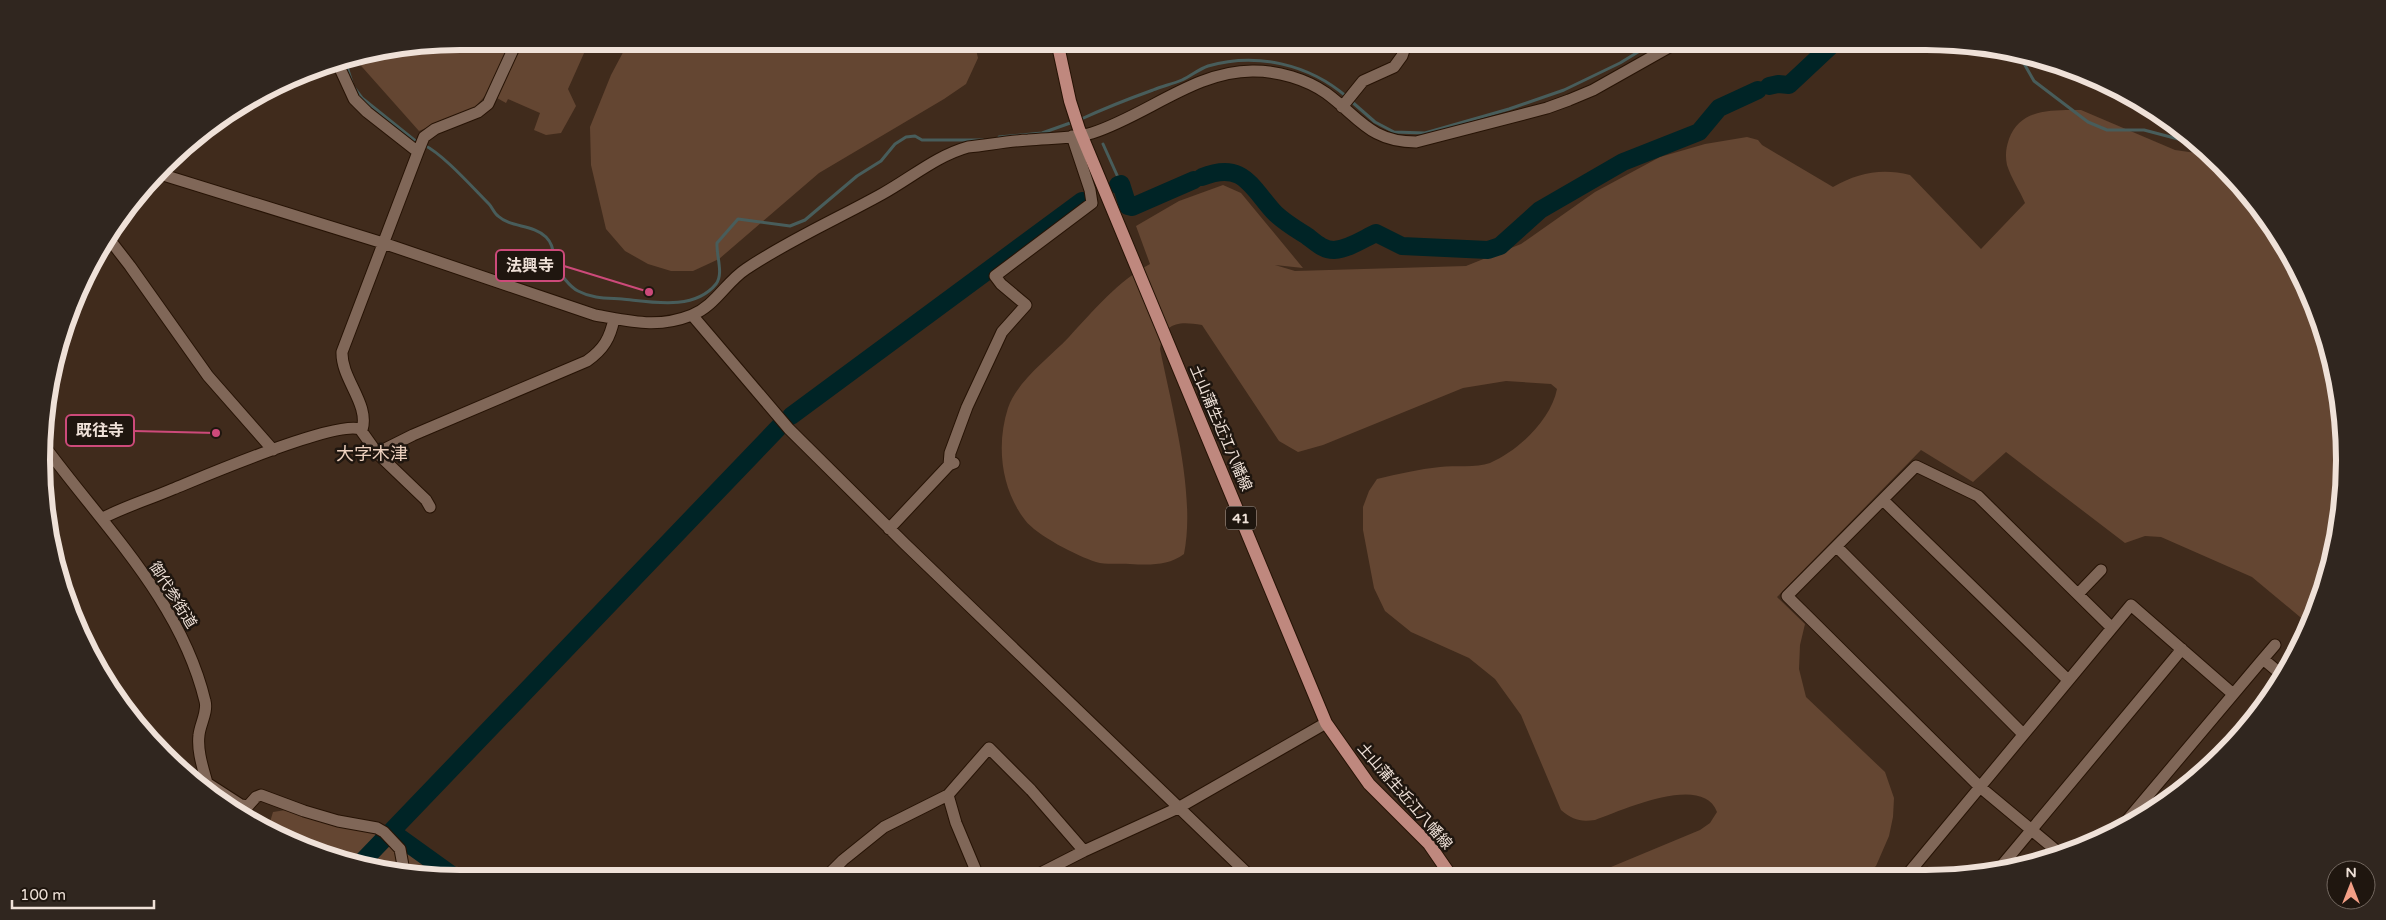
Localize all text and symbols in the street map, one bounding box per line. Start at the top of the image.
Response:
callout: 法興寺 [496,250,564,281]
text: 法興寺 [506,256,554,276]
street label: 土山蒲生近江八幡線 [1186,362,1256,494]
callout: 既往寺 [66,415,134,446]
text: 既往寺 [76,421,124,441]
district label: 大字木津 [336,443,408,465]
road number: 41 [1226,506,1256,530]
street label: 御代参街道 [145,558,201,632]
street label: 土山蒲生近江八幡線 [1354,739,1456,853]
north arrow [2326,860,2376,910]
text: N [2345,864,2357,881]
scale bar [12,878,155,910]
text: 100 m [20,886,66,904]

